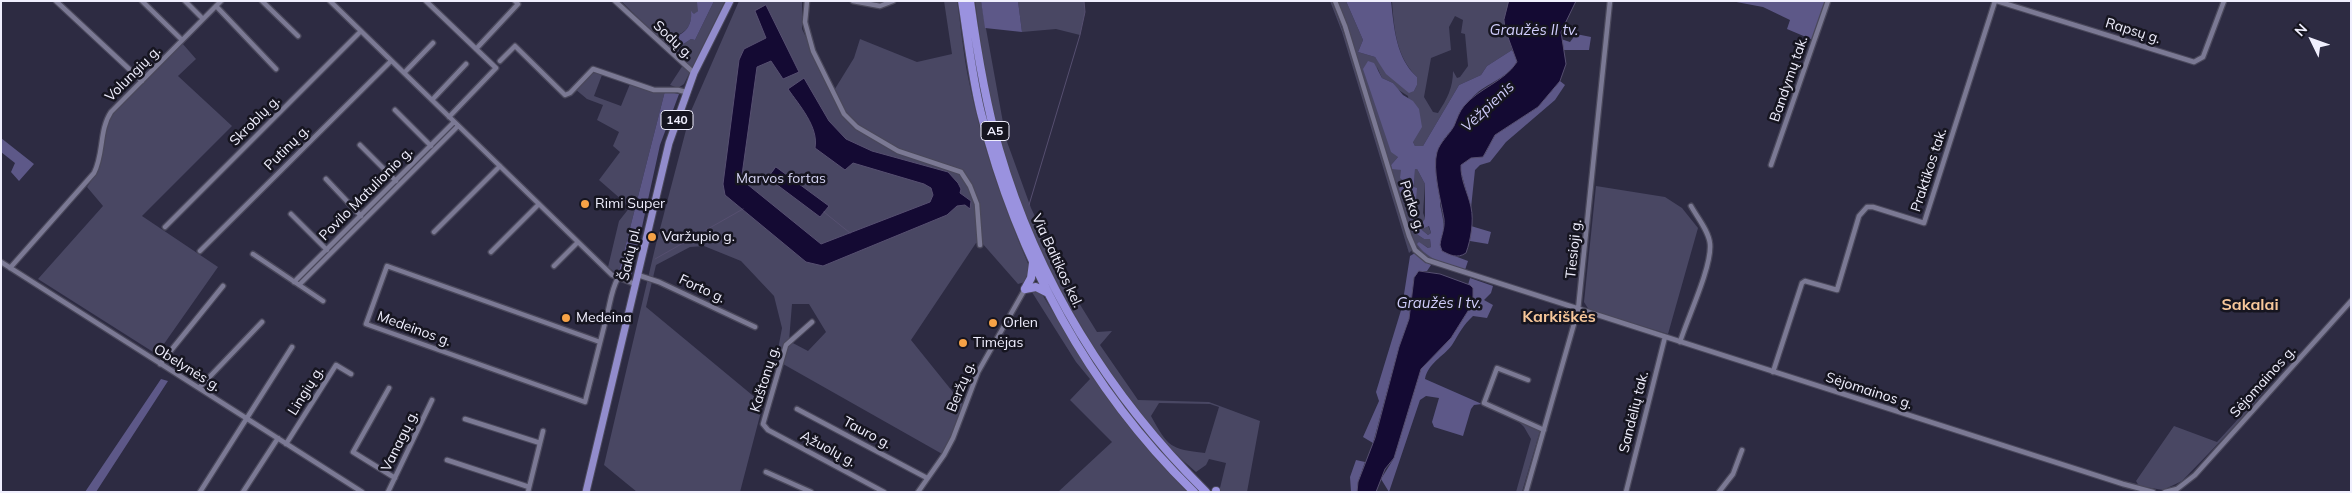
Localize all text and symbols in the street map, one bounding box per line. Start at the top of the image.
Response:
street label: Rapsų g. [2103,15,2163,47]
north arrow [2287,15,2337,65]
street label: Sodų g. [650,17,696,63]
text: N [2291,20,2311,40]
water label: Graužės II tv. [1490,21,1578,39]
street label: Bandymų tak. [1766,34,1812,124]
street label: Volungių g. [102,43,164,105]
water label: Vėžpienis [1458,78,1518,136]
street label: Skroblų g. [226,92,284,150]
road number: 140 [661,110,693,130]
street label: Putinų g. [261,122,313,174]
road number: A5 [981,122,1009,140]
street label: Praktikos tak. [1908,126,1950,214]
street label: Povilo Matulionio g. [316,144,416,244]
park label: Marvos fortas [736,171,826,187]
street label: Parko g. [1396,178,1428,234]
place label: Rimi Super [595,196,665,212]
marker: Rimi Super [579,198,591,210]
street label: Via Baltikos kel. [1028,211,1086,311]
street label: Tiesioji g. [1563,218,1585,280]
street label: Šakių pl. [616,226,644,282]
place label: Varžupio g. [662,229,735,245]
marker: Varžupio g. [646,231,658,243]
street label: Forto g. [676,271,728,307]
water label: Graužės I tv. [1397,294,1481,312]
district label: Sakalai [2221,295,2279,315]
district label: Karkiškės [1522,307,1596,327]
street label: Medeinos g. [375,308,453,350]
place label: Medeina [576,310,632,326]
marker: Medeina [560,312,572,324]
place label: Orlen [1003,315,1038,331]
marker: Orlen [987,317,999,329]
place label: Timėjas [973,335,1023,351]
marker: Timėjas [957,337,969,349]
street label: Obelynės g. [150,341,224,395]
street label: Sėjomainos g. [2227,343,2299,421]
street label: Kaštonų g. [747,344,783,414]
street label: Beržų g. [943,359,979,415]
street label: Lingių g. [284,364,328,418]
street label: Sandėlių tak. [1616,369,1652,455]
street label: Sėjomainos g. [1824,369,1914,413]
street label: Vanagų g. [378,408,422,474]
street label: Tauro g. [840,413,894,453]
street label: Ąžuolų g. [797,427,859,471]

